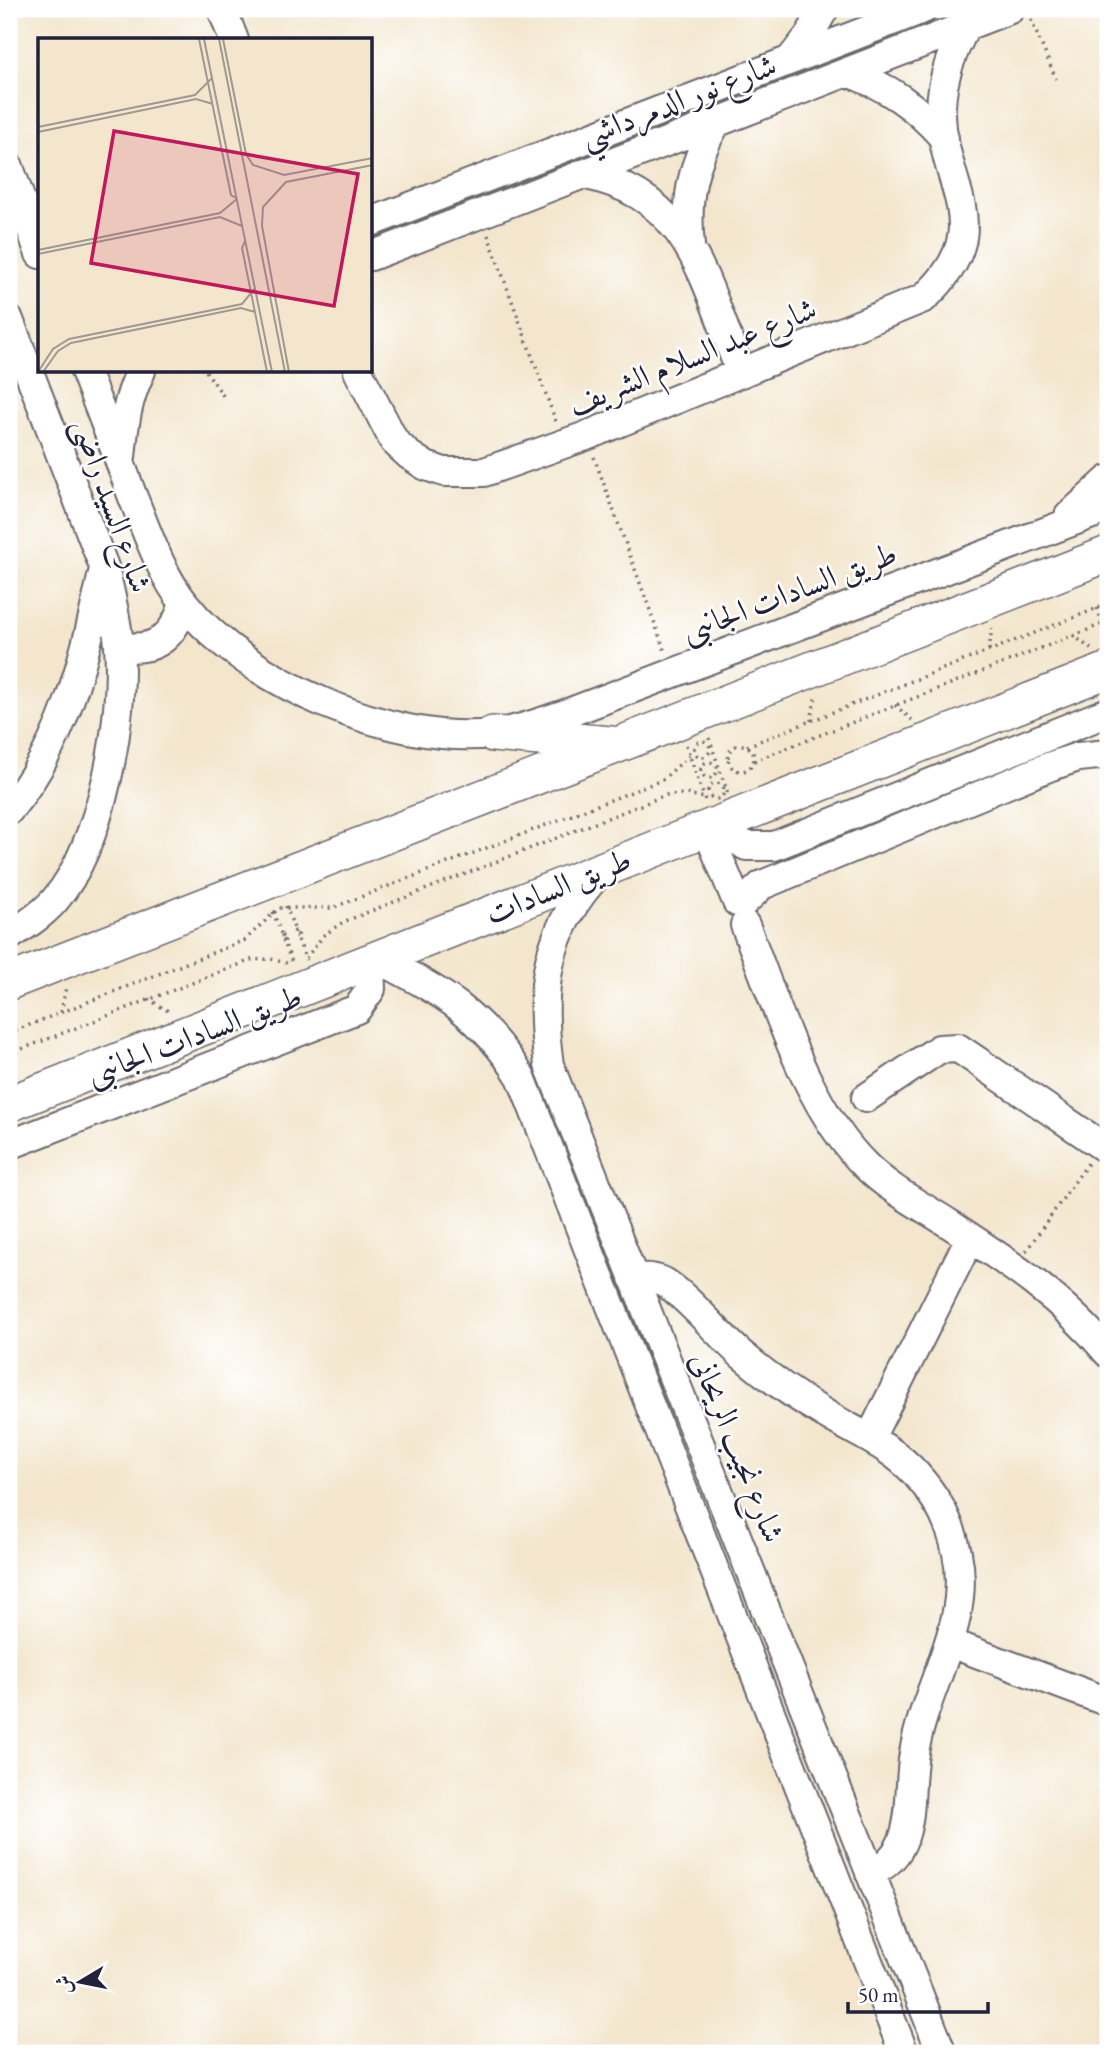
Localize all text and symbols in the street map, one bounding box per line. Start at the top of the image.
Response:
inset map [38,38,373,373]
street label: شارع نور الدمرداشي [574,43,785,165]
street label: شارع عبد السلام الشريف [561,287,825,432]
street label: شارع السيد راضى [58,412,162,600]
street label: طريق السادات الجانبى [675,532,904,655]
street label: طريق السادات [479,838,637,934]
street label: طريق السادات الجانبى [80,975,309,1098]
street label: شارع نجيب الريحانى [675,1345,795,1551]
north arrow [46,1946,116,2016]
scale bar [848,1971,988,2015]
text: ش [50,1973,78,1996]
text: 50 m [858,1981,899,2008]

